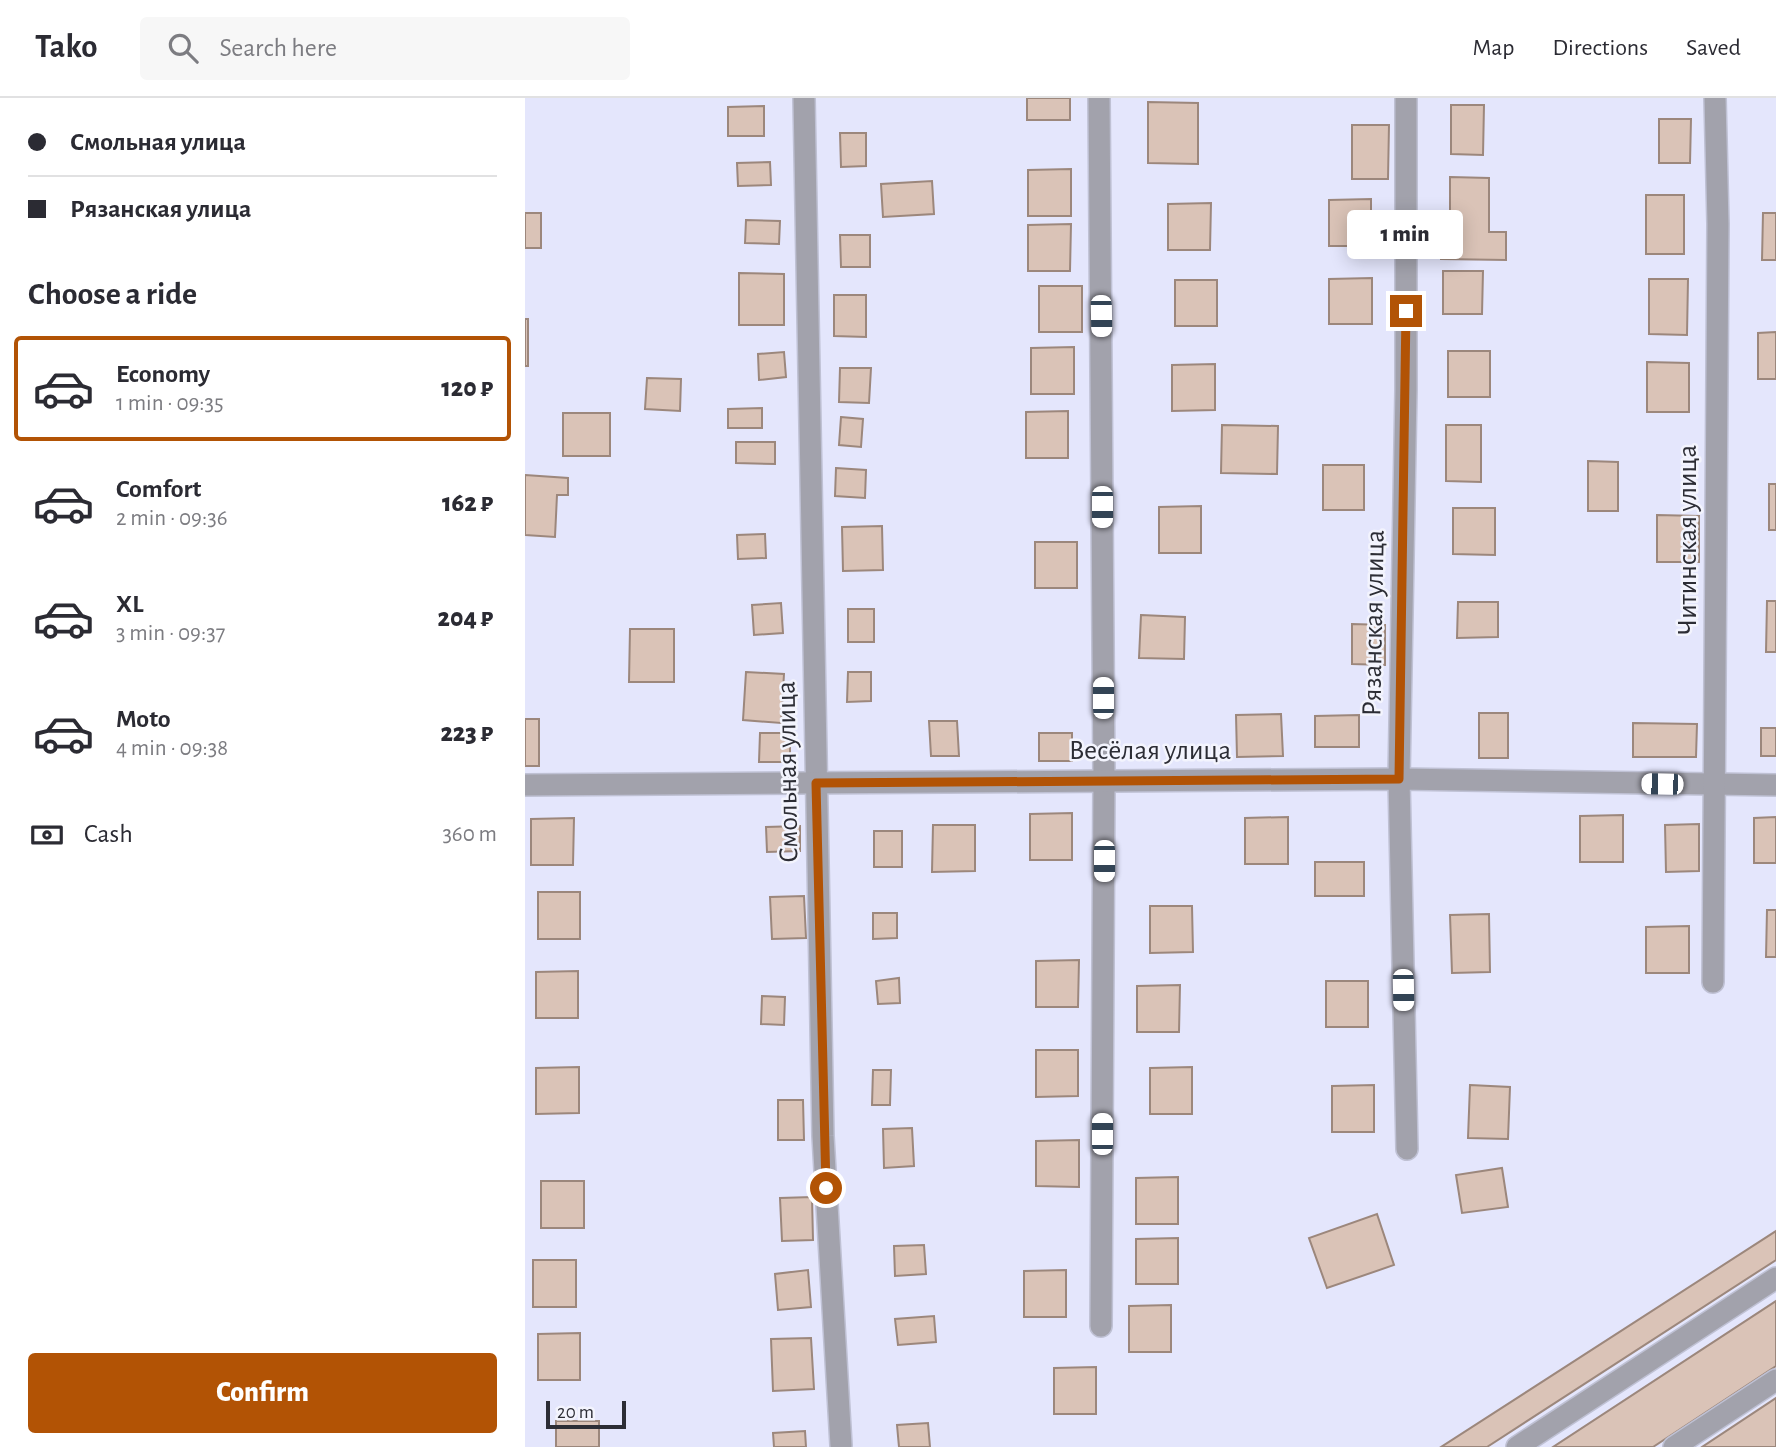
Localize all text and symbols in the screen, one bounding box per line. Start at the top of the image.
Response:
search box [140,17,630,80]
icon: search [164,29,202,67]
text: Tako [35,31,98,64]
text: Search here [220,35,337,61]
text: Map [1472,36,1514,60]
text: Directions [1552,36,1648,60]
text: Saved [1686,36,1741,60]
text: Смольная улица [70,129,246,155]
text: Рязанская улица [70,196,251,222]
callout: 1 min [1348,209,1464,258]
text: 1 min [1381,223,1429,246]
text: Choose a ride [28,278,197,310]
car [1091,295,1112,337]
route end [1390,295,1422,327]
icon: car [32,357,95,420]
text: Economy [116,361,210,387]
text: 120 ₽ [441,375,493,401]
text: 1 min · 09:35 [116,392,224,415]
street label: Читинская улица [1674,445,1702,635]
icon: car [32,472,95,535]
text: Comfort [116,476,201,502]
car [1092,486,1113,528]
text: 162 ₽ [442,490,493,516]
text: 2 min · 09:36 [116,507,227,530]
street label: Рязанская улица [1358,529,1390,717]
icon: car [32,587,95,650]
text: XL [116,591,143,617]
text: 204 ₽ [437,605,493,631]
text: 3 min · 09:37 [116,622,225,645]
car [1093,677,1114,719]
street label: Смольная улица [772,681,804,863]
icon: car [32,702,95,765]
text: Moto [116,706,171,732]
text: 223 ₽ [440,720,493,746]
text: 4 min · 09:38 [116,737,228,760]
street label: Весёлая улица [1069,737,1231,765]
car [1641,773,1684,795]
icon: cash [28,816,66,854]
text: Cash [84,821,133,847]
text: 360 m [442,823,497,846]
car [1094,840,1115,882]
car [1393,969,1414,1011]
car [1092,1113,1113,1155]
route start [810,1172,842,1204]
button: Confirm [28,1353,497,1433]
scale bar [546,1398,627,1430]
text: 20 m [557,1403,594,1422]

